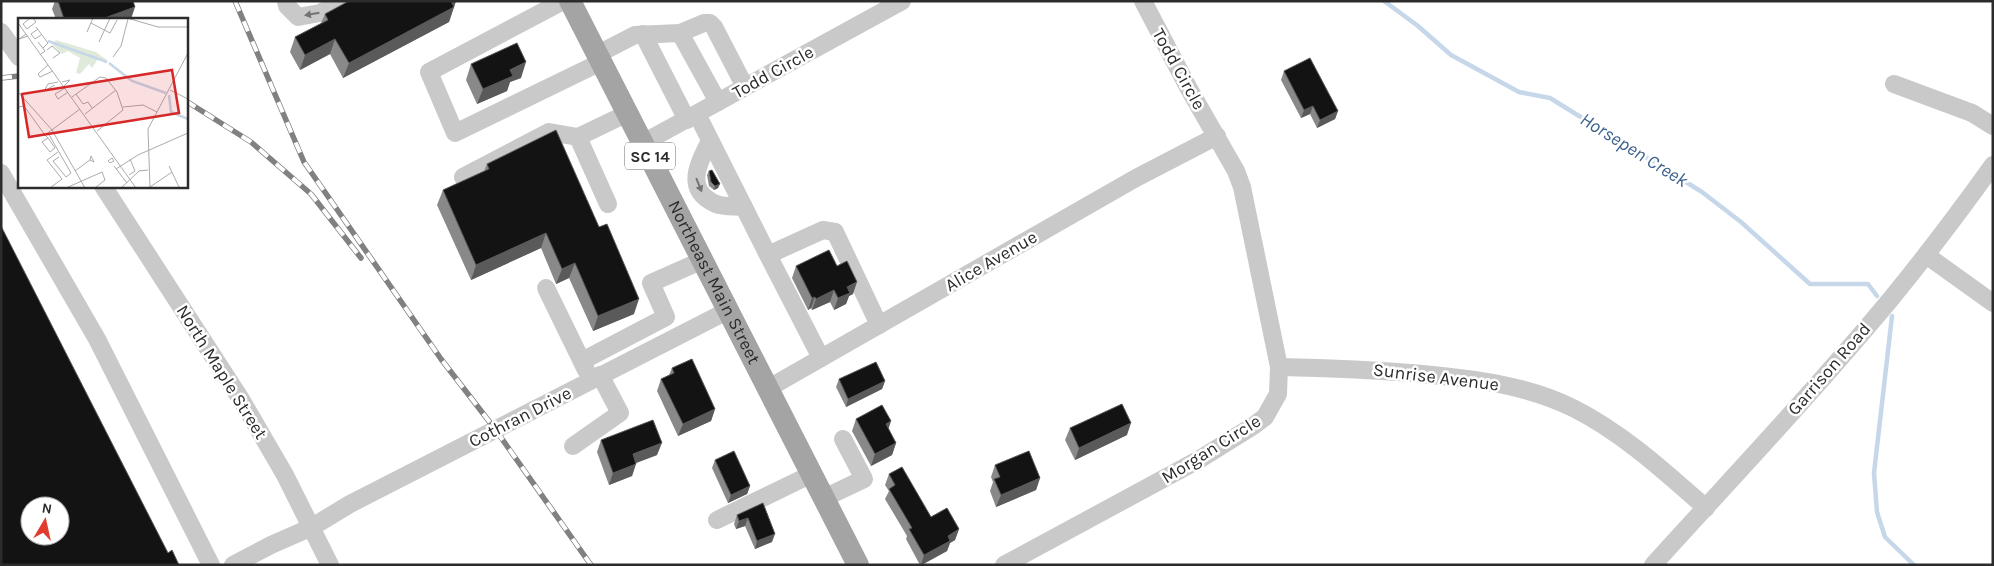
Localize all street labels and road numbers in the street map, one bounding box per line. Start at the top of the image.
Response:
street label: Todd Circle [1148,25,1210,113]
street label: Todd Circle [729,41,817,103]
road number: SC 14 [625,142,675,170]
street label: Northeast Main Street [663,197,765,368]
street label: Alice Avenue [941,226,1041,296]
street label: North Maple Street [172,301,272,443]
street label: Garrison Road [1783,318,1875,420]
street label: Sunrise Avenue [1372,358,1500,396]
street label: Cothran Drive [465,382,575,452]
street label: Morgan Circle [1157,410,1265,488]

